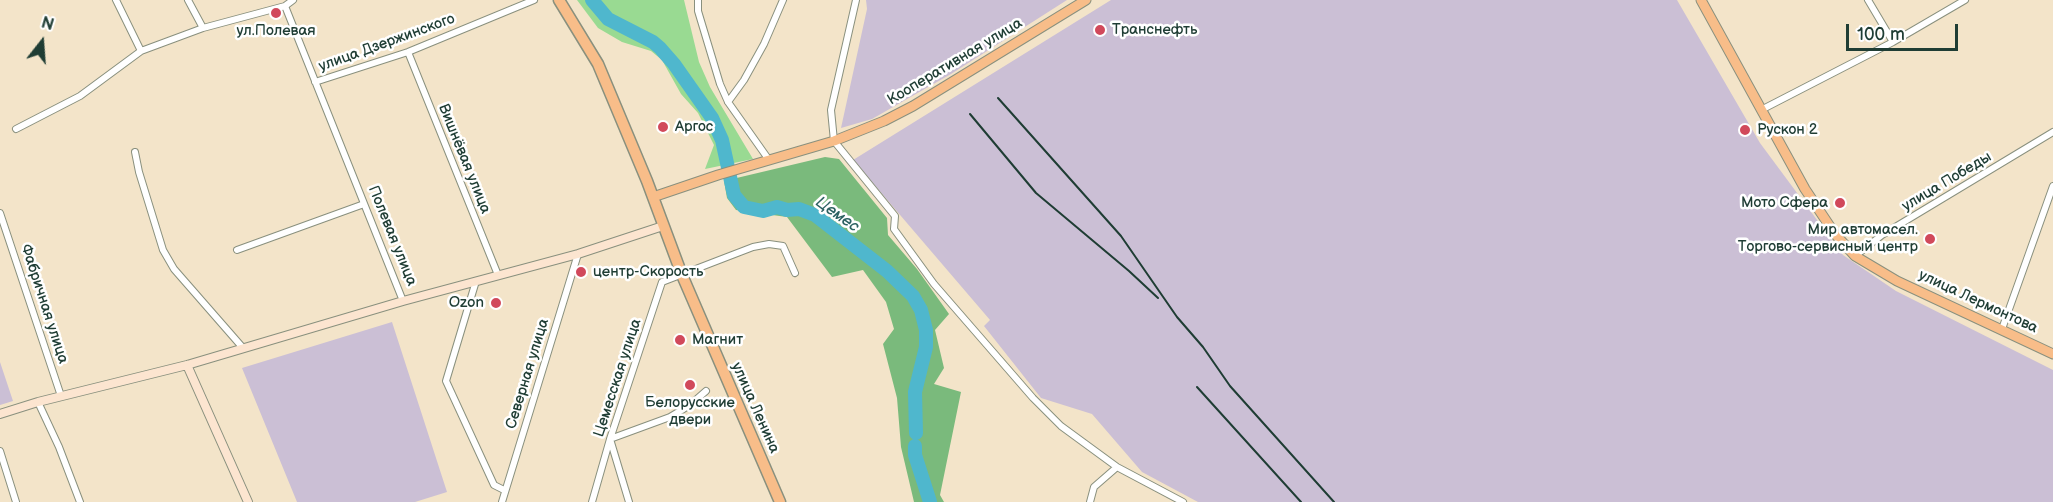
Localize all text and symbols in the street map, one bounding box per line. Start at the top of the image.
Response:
marker: ул.Полевая [269,6,283,20]
street label: улица Дзержинского [316,10,458,76]
north arrow [12,12,72,72]
scale bar [1849,12,1962,50]
text: N [39,13,56,35]
street label: Кооперативная улица [884,15,1026,109]
place label: Транснефть [1112,21,1197,39]
place label: ул.Полевая [236,22,316,40]
marker: Транснефть [1093,23,1107,37]
text: 100 m [1857,24,1905,45]
street label: Вишнёвая улица [434,101,494,217]
place label: Аргос [675,118,713,136]
marker: Аргос [656,120,670,134]
place label: Рускон 2 [1757,121,1818,139]
marker: Рускон 2 [1738,123,1752,137]
street label: улица Победы [1899,148,1995,216]
street label: Полевая улица [364,183,420,289]
water label: Цемес [812,193,862,237]
place label: Мото Сфера [1741,194,1828,212]
marker: Мото Сфера [1833,196,1847,210]
place label: Мир автомасел. Торгово-сервисный центр [1738,221,1918,256]
marker: Мир автомасел. Торгово-сервисный центр [1923,232,1937,246]
street label: Фабричная улица [16,242,72,366]
place label: центр-Скорость [593,263,703,281]
marker: центр-Скорость [574,265,588,279]
street label: улица Лермонтова [1916,267,2040,337]
place label: Ozon [449,294,484,312]
marker: Ozon [489,296,503,310]
street label: Северная улица [503,317,553,431]
street label: Цемесская улица [590,317,646,439]
place label: Магнит [692,331,743,349]
marker: Магнит [673,333,687,347]
street label: улица Ленина [727,360,783,456]
marker: Белорусские двери [683,378,697,392]
place label: Белорусские двери [645,394,735,429]

